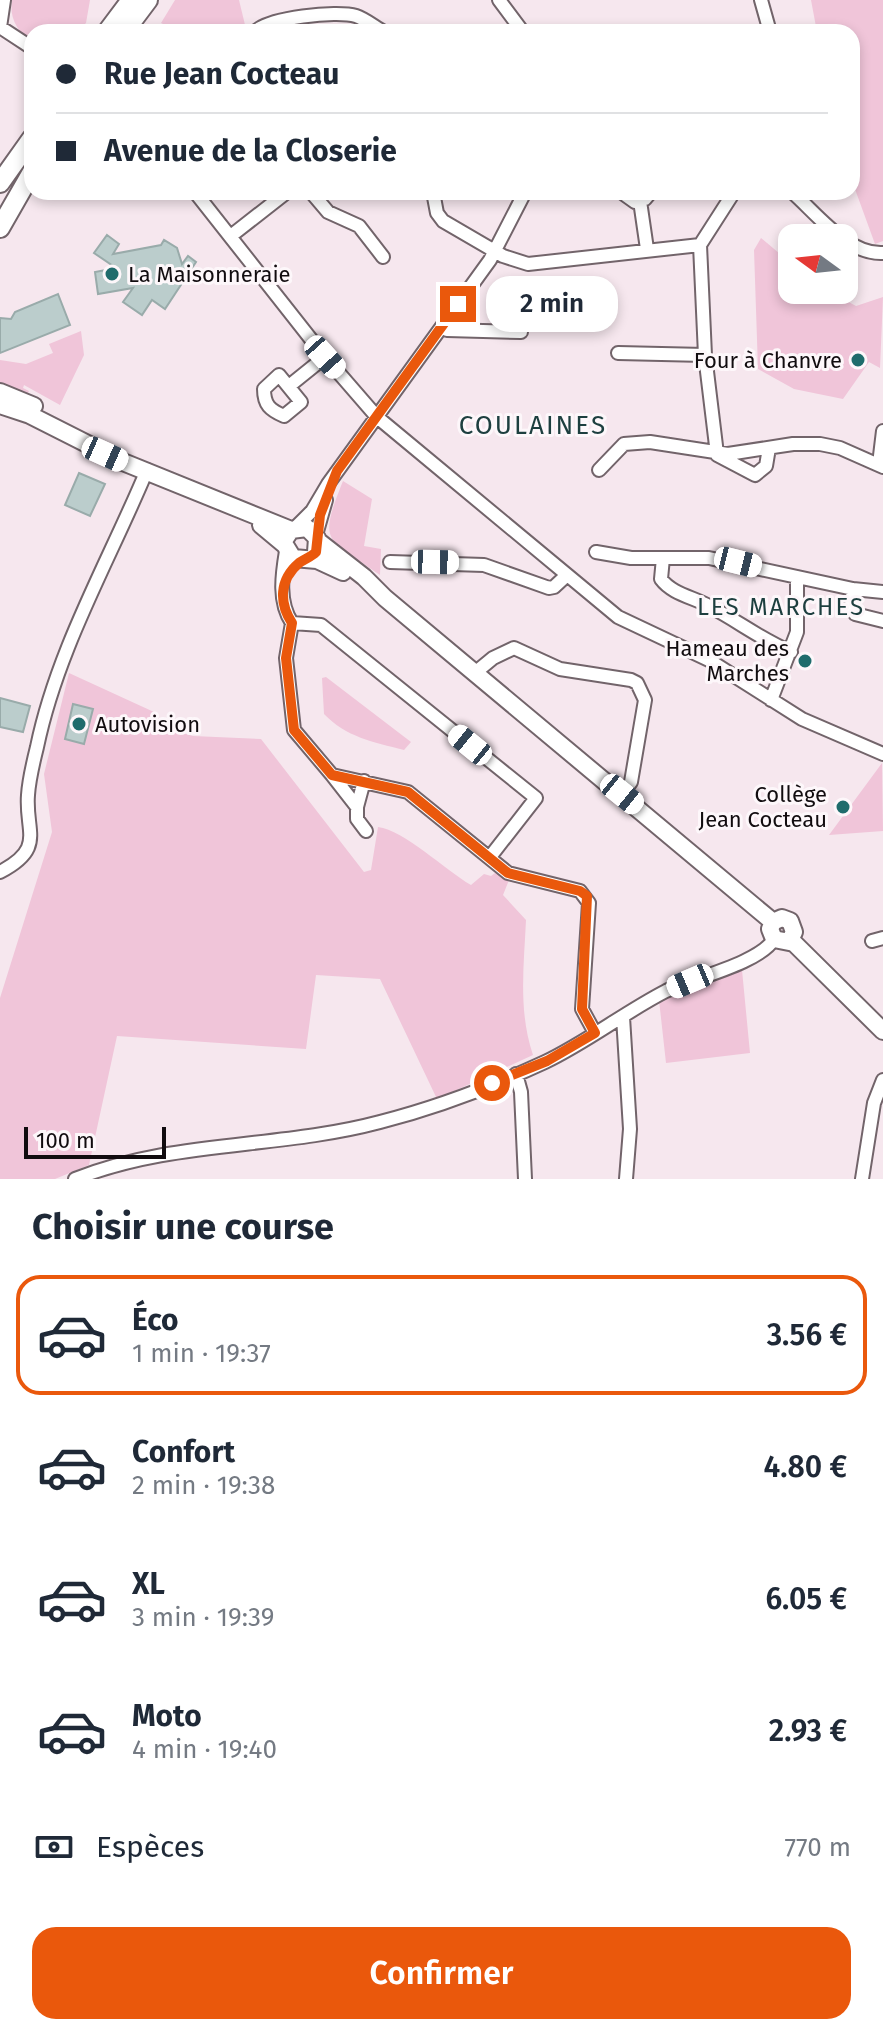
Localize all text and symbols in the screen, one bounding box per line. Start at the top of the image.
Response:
text: Rue Jean Cocteau [104,56,339,92]
text: Avenue de la Closerie [104,133,397,169]
north arrow [778,224,858,304]
map controls [778,224,858,304]
place label: La Maisonneraie [128,261,291,288]
marker: La Maisonneraie [103,265,121,283]
callout: 2 min [486,276,618,332]
route end [440,286,476,322]
text: 2 min [520,288,584,319]
car [300,331,350,383]
place label: Four à Chanvre [694,347,842,374]
marker: Four à Chanvre [849,351,867,369]
district label: COULAINES [459,410,607,441]
car [78,433,132,475]
car [712,545,764,579]
car [411,550,459,574]
district label: LES MARCHES [697,593,865,621]
place label: Hameau des Marches [665,635,789,687]
marker: Hameau des Marches [796,652,814,670]
place label: Autovision [95,711,200,738]
marker: Autovision [70,715,88,733]
car [444,721,496,769]
car [596,770,648,818]
place label: Collège Jean Cocteau [698,781,827,833]
marker: Collège Jean Cocteau [834,798,852,816]
car [663,961,717,1001]
route start [474,1065,510,1101]
scale bar [24,1123,166,1159]
text: 100 m [36,1127,95,1154]
text: Choisir une course [32,1205,334,1249]
icon: car [36,1299,108,1371]
text: Éco [132,1302,178,1338]
text: 3.56 € [767,1317,847,1353]
text: 1 min · 19:37 [132,1338,271,1369]
icon: car [36,1431,108,1503]
text: Confort [132,1434,235,1470]
text: 4.80 € [764,1449,847,1485]
text: 2 min · 19:38 [132,1470,275,1501]
icon: car [36,1563,108,1635]
text: XL [132,1566,165,1602]
text: 6.05 € [765,1581,847,1617]
text: 3 min · 19:39 [132,1602,274,1633]
icon: car [36,1695,108,1767]
text: Moto [132,1698,202,1734]
text: 2.93 € [769,1713,847,1749]
text: 4 min · 19:40 [132,1734,277,1765]
icon: cash [32,1825,76,1869]
text: Espèces [96,1829,204,1865]
text: 770 m [785,1832,851,1863]
button: Confirmer [32,1927,851,2019]

